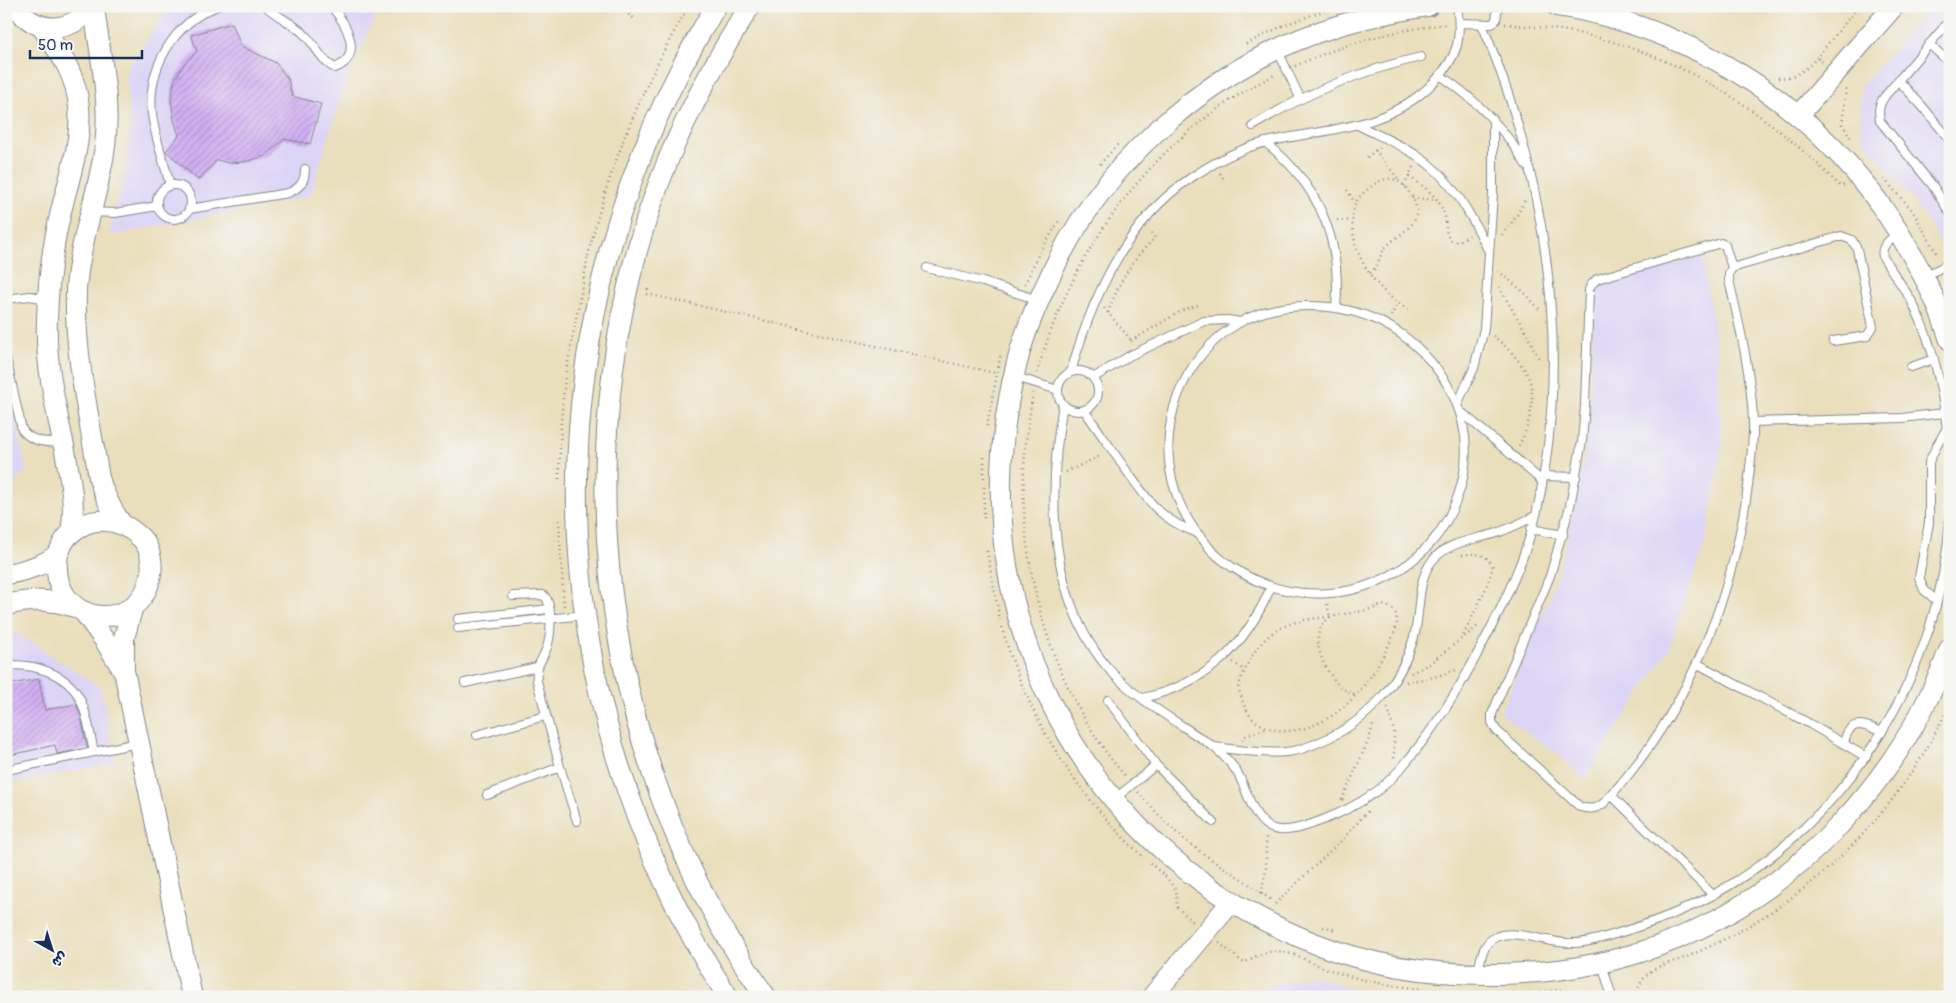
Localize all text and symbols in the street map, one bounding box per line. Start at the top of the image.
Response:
scale bar [30,28,142,60]
text: 50 m [38,36,73,55]
north arrow [28,926,78,976]
text: ش [49,948,71,971]

